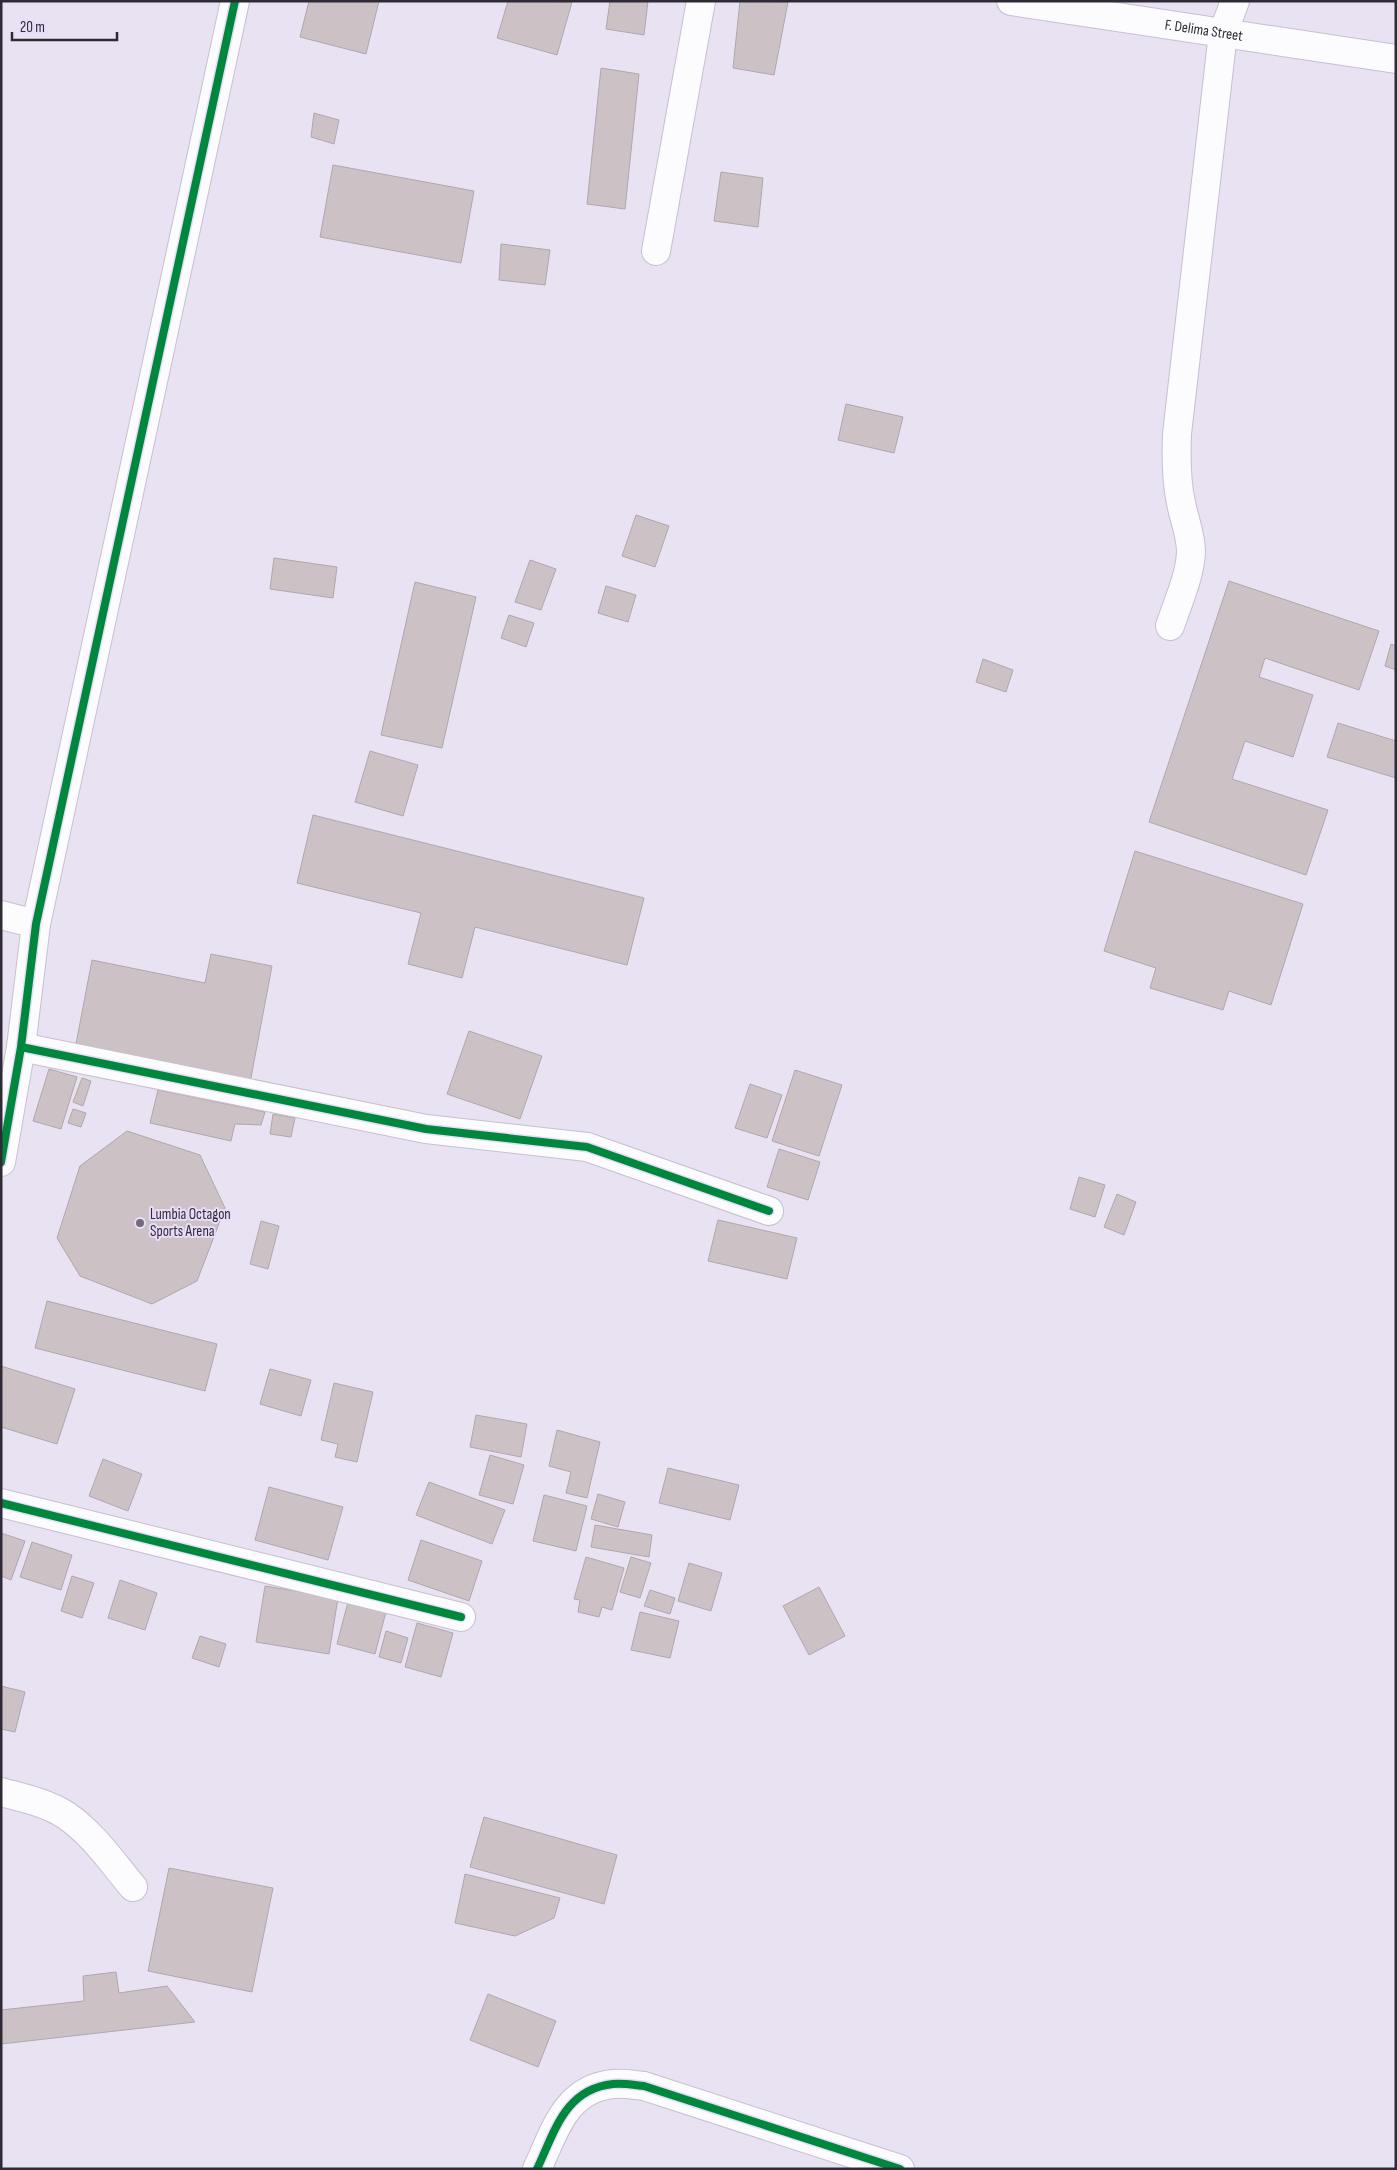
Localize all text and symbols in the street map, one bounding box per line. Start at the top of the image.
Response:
scale bar [12,10,118,42]
street label: F. Delima Street [1163,15,1245,45]
text: 20 m [20,18,45,37]
place label: Lumbia Octagon Sports Arena [150,1205,231,1241]
marker: Lumbia Octagon Sports Arena [134,1217,146,1229]

